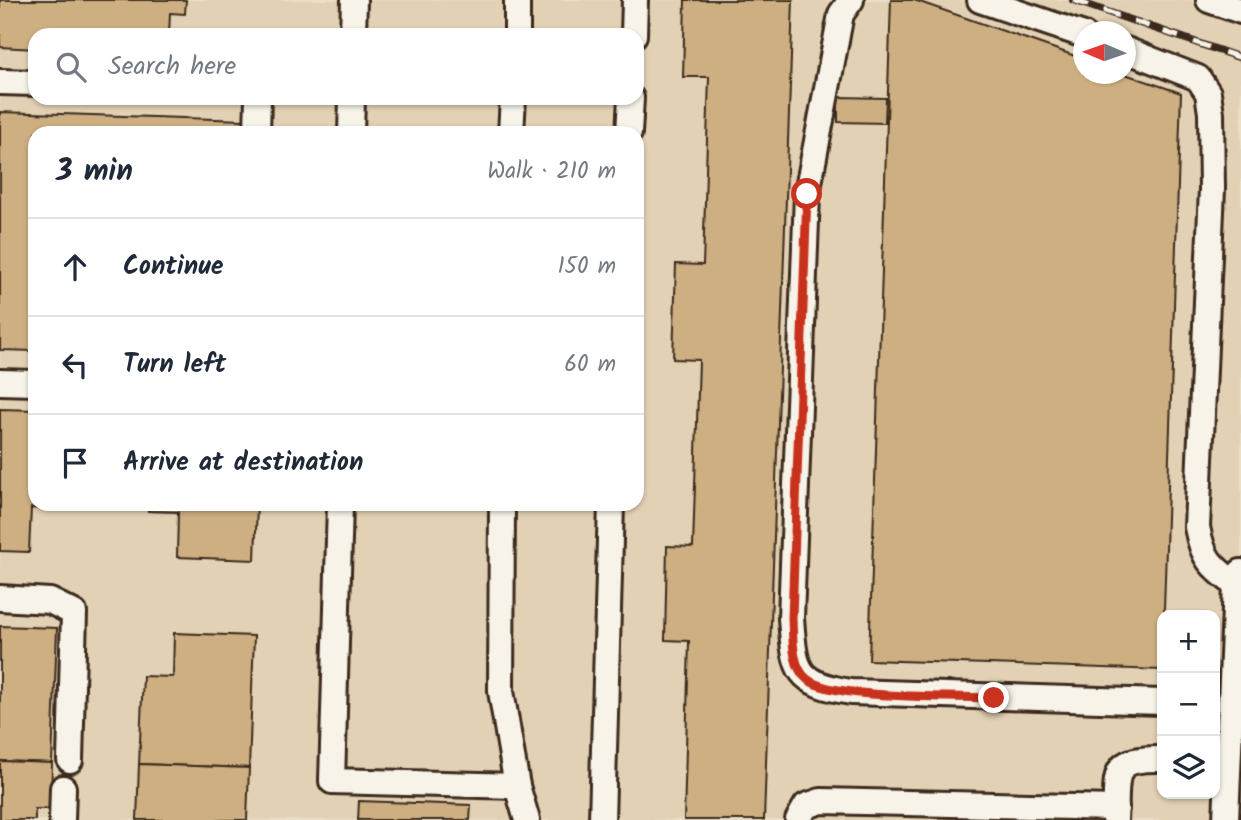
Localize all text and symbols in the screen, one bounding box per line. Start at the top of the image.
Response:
north arrow [1073,21,1136,84]
search box [28,28,644,105]
text: Search here [108,46,236,88]
icon: search [52,48,90,86]
text: 3 min [56,148,133,196]
text: Walk · 210 m [487,154,616,190]
route start [791,178,822,209]
text: Continue [123,246,224,288]
icon: ahead [56,248,94,286]
text: 150 m [557,249,616,285]
text: Turn left [123,344,226,386]
icon: left [56,346,94,384]
text: 60 m [564,347,616,383]
text: Arrive at destination [123,442,363,484]
icon: arrive [56,444,94,482]
map controls [1157,610,1220,799]
button: + [1157,610,1220,673]
button: − [1157,673,1220,736]
route end [978,682,1009,713]
button: layers [1157,736,1220,799]

